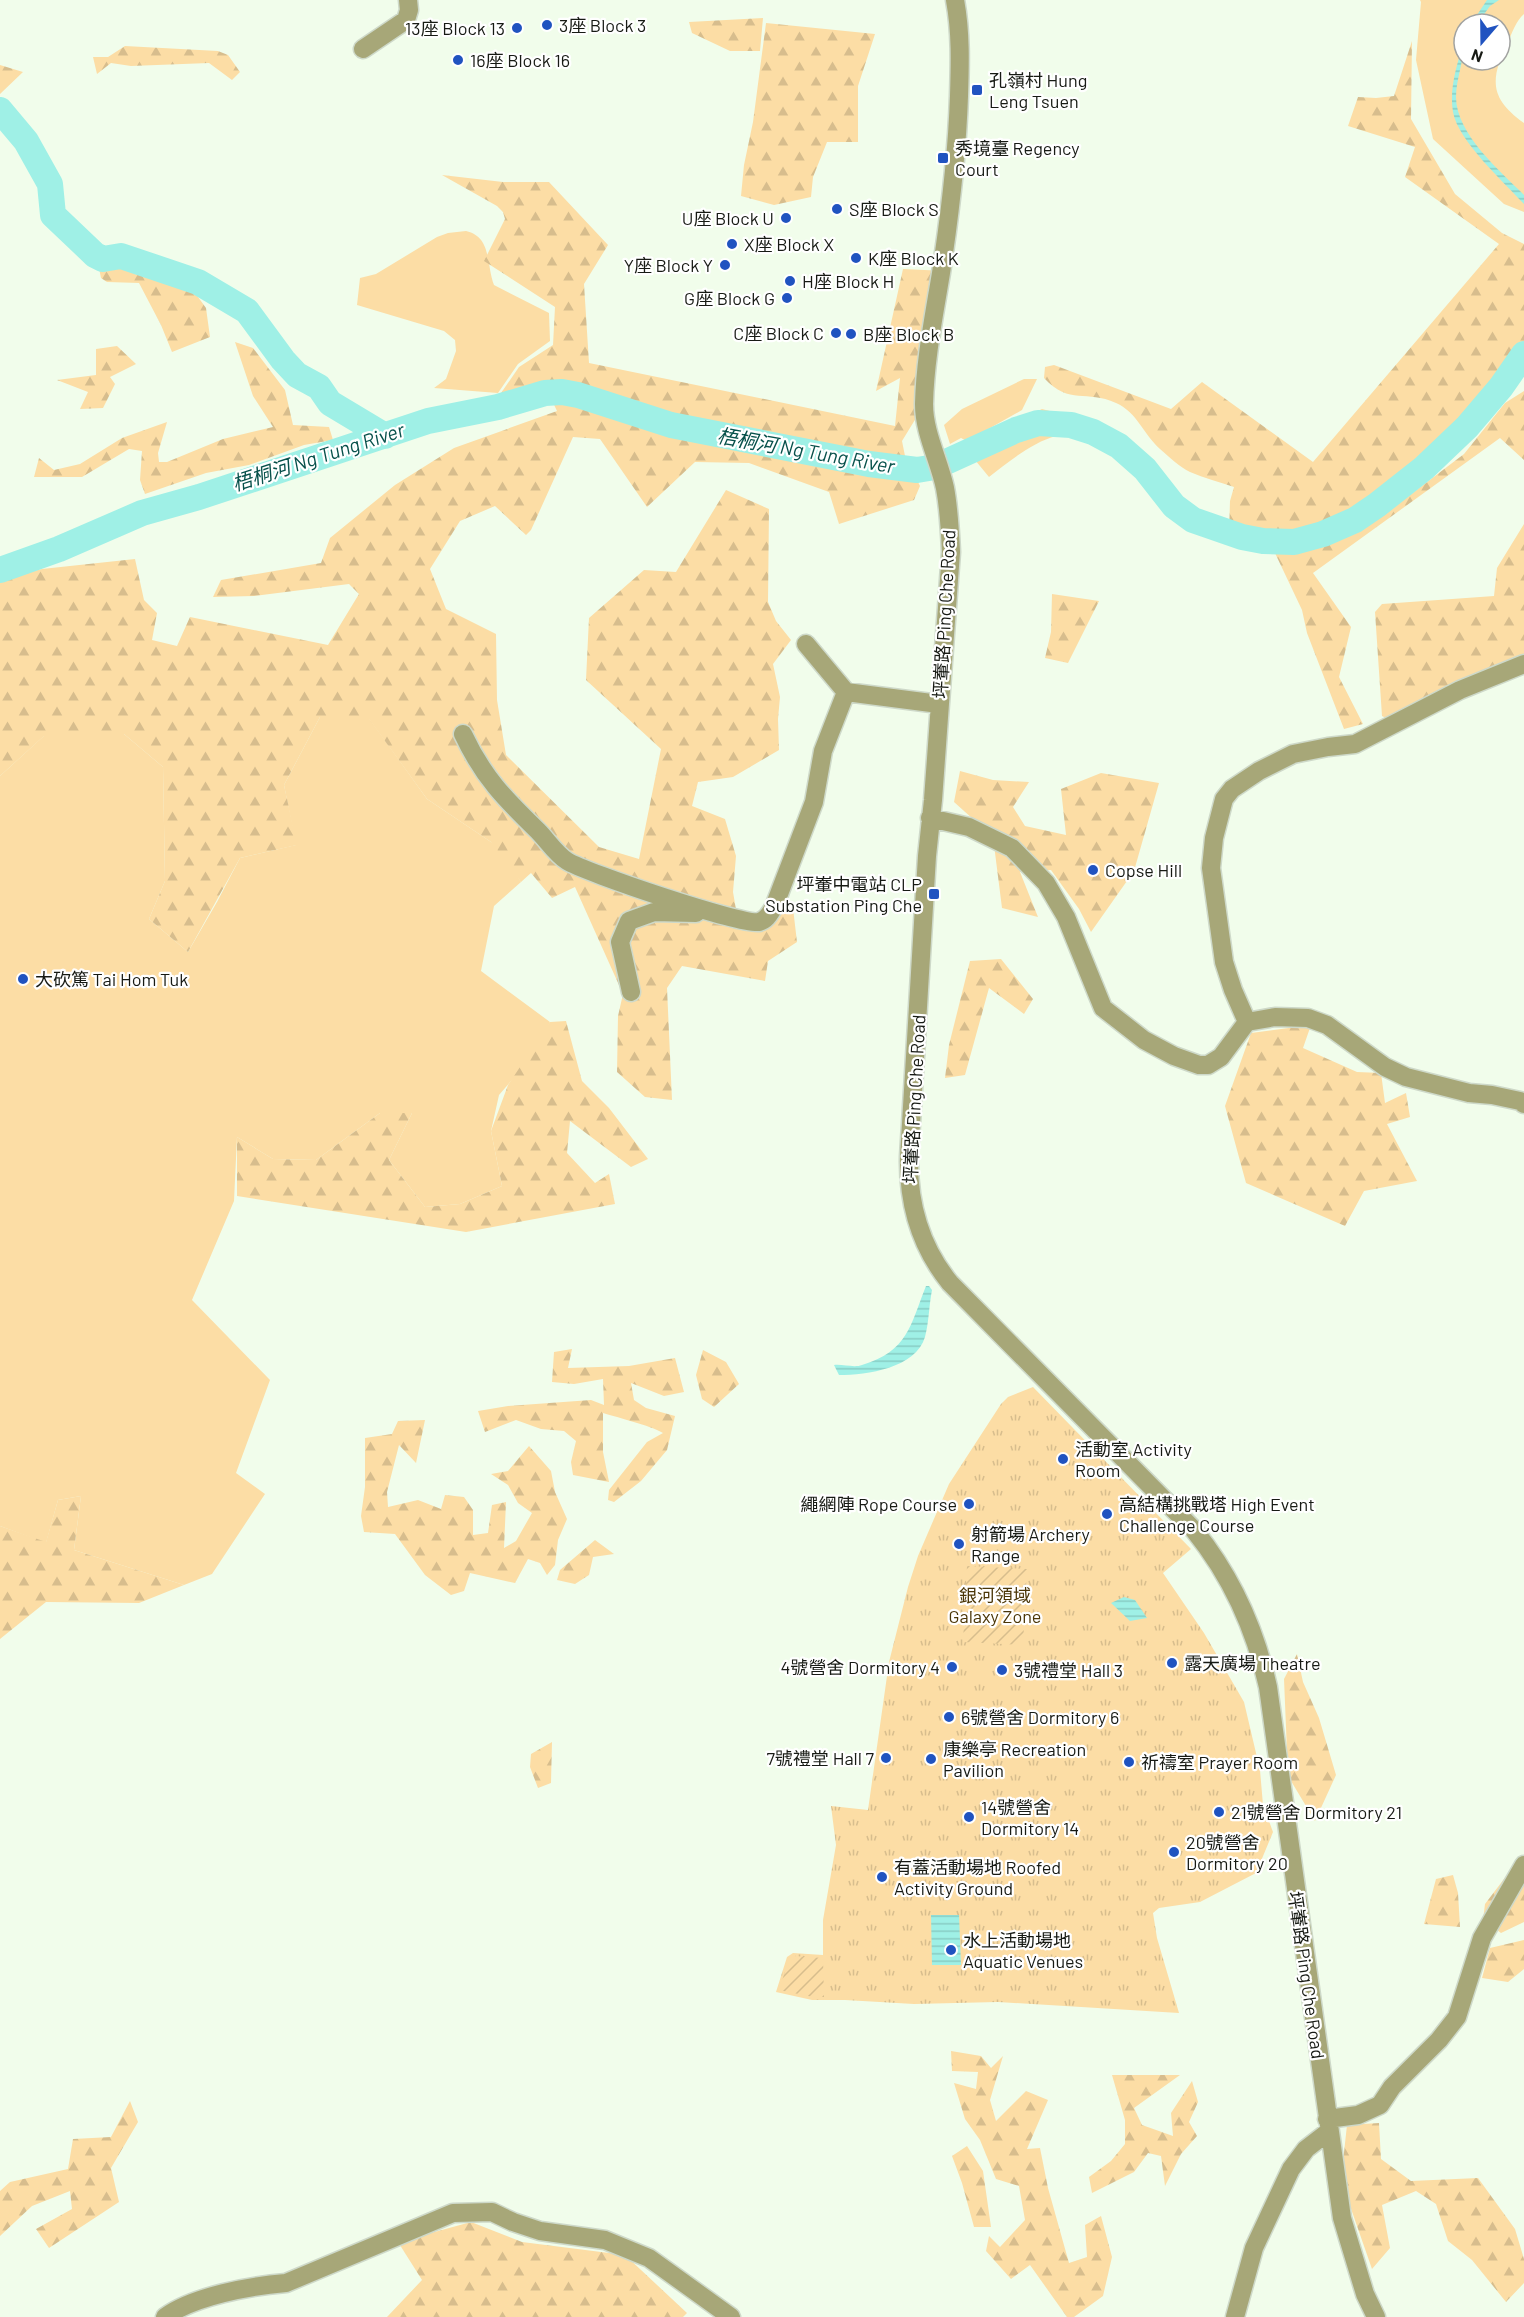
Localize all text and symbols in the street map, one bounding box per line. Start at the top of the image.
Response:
north arrow [1452,12,1512,72]
place label: 3座 Block 3 [559,14,646,36]
place label: 13座 Block 13 [405,17,505,39]
marker: 3座 Block 3 [540,18,554,32]
marker: 13座 Block 13 [510,21,524,35]
text: N [1468,46,1485,67]
place label: 16座 Block 16 [470,49,570,71]
marker: 16座 Block 16 [451,53,465,67]
place label: 孔嶺村 Hung Leng Tsuen [989,69,1087,112]
marker: 孔嶺村 Hung Leng Tsuen [970,83,984,97]
place label: 秀境臺 Regency Court [955,137,1080,180]
marker: 秀境臺 Regency Court [936,151,950,165]
place label: S座 Block S [849,198,939,220]
marker: S座 Block S [830,202,844,216]
place label: U座 Block U [682,207,774,229]
marker: U座 Block U [779,211,793,225]
place label: X座 Block X [744,233,834,255]
marker: X座 Block X [725,237,739,251]
place label: K座 Block K [868,247,959,269]
marker: K座 Block K [849,251,863,265]
place label: Y座 Block Y [624,254,713,276]
marker: Y座 Block Y [718,258,732,272]
place label: H座 Block H [802,270,894,292]
marker: H座 Block H [783,274,797,288]
place label: G座 Block G [684,287,775,309]
marker: G座 Block G [780,291,794,305]
place label: C座 Block C [733,322,824,344]
place label: B座 Block B [863,323,954,345]
marker: C座 Block C [829,326,843,340]
marker: B座 Block B [844,327,858,341]
water label: 梧桐河 Ng Tung River [229,417,408,495]
water label: 梧桐河 Ng Tung River [715,423,897,478]
street label: 坪輋路 Ping Che Road [929,529,959,699]
place label: Copse Hill [1105,859,1182,881]
marker: Copse Hill [1086,863,1100,877]
place label: 坪輋中電站 CLP Substation Ping Che [765,873,922,916]
marker: 坪輋中電站 CLP Substation Ping Che [927,887,941,901]
place label: 大砍篤 Tai Hom Tuk [35,968,188,990]
marker: 大砍篤 Tai Hom Tuk [16,972,30,986]
street label: 坪輋路 Ping Che Road [899,1014,929,1184]
place label: 活動室 Activity Room [1075,1438,1192,1481]
marker: 活動室 Activity Room [1056,1452,1070,1466]
place label: 繩網陣 Rope Course [801,1493,957,1515]
place label: 高結構挑戰塔 High Event Challenge Course [1119,1493,1315,1536]
marker: 繩網陣 Rope Course [962,1497,976,1511]
marker: 高結構挑戰塔 High Event Challenge Course [1100,1507,1114,1521]
place label: 射箭場 Archery Range [971,1523,1090,1566]
marker: 射箭場 Archery Range [952,1537,966,1551]
park label: 銀河領域 Galaxy Zone [949,1584,1041,1627]
place label: 露天廣場 Theatre [1184,1652,1321,1674]
place label: 4號營舍 Dormitory 4 [781,1656,940,1678]
marker: 露天廣場 Theatre [1165,1656,1179,1670]
place label: 3號禮堂 Hall 3 [1014,1659,1123,1681]
marker: 4號營舍 Dormitory 4 [945,1660,959,1674]
marker: 3號禮堂 Hall 3 [995,1663,1009,1677]
place label: 6號營舍 Dormitory 6 [961,1706,1119,1728]
marker: 6號營舍 Dormitory 6 [942,1710,956,1724]
place label: 康樂亭 Recreation Pavilion [943,1738,1086,1781]
place label: 7號禮堂 Hall 7 [767,1747,874,1769]
marker: 7號禮堂 Hall 7 [879,1751,893,1765]
place label: 祈禱室 Prayer Room [1141,1751,1298,1773]
marker: 康樂亭 Recreation Pavilion [924,1752,938,1766]
marker: 祈禱室 Prayer Room [1122,1755,1136,1769]
place label: 14號營舍 Dormitory 14 [981,1796,1079,1839]
place label: 21號營舍 Dormitory 21 [1231,1801,1402,1823]
marker: 21號營舍 Dormitory 21 [1212,1805,1226,1819]
marker: 14號營舍 Dormitory 14 [962,1810,976,1824]
place label: 20號營舍 Dormitory 20 [1186,1831,1288,1874]
marker: 20號營舍 Dormitory 20 [1167,1845,1181,1859]
place label: 有蓋活動場地 Roofed Activity Ground [894,1856,1061,1899]
marker: 有蓋活動場地 Roofed Activity Ground [875,1870,889,1884]
street label: 坪輋路 Ping Che Road [1284,1890,1330,2060]
place label: 水上活動場地 Aquatic Venues [963,1929,1083,1972]
marker: 水上活動場地 Aquatic Venues [944,1943,958,1957]

